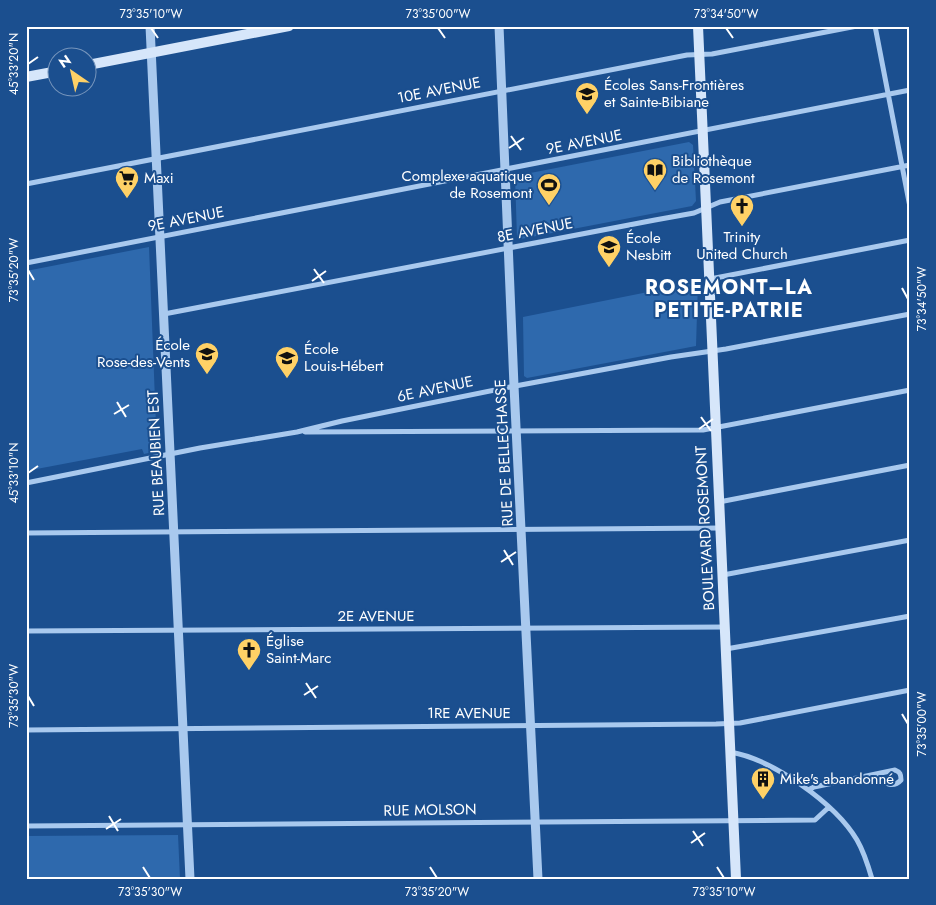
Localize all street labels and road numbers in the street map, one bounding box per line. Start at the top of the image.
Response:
street label: 10E AVENUE [396,71,482,109]
street label: 9E AVENUE [544,124,624,160]
street label: 9E AVENUE [146,201,226,237]
street label: 8E AVENUE [495,212,575,248]
street label: 6E AVENUE [395,370,475,408]
street label: RUE DE BELLECHASSE [489,379,519,527]
street label: RUE BEAUBIEN EST [142,389,170,517]
street label: BOULEVARD ROSEMONT [690,445,720,611]
street label: 2E AVENUE [337,605,415,627]
street label: 1RE AVENUE [427,702,511,724]
street label: RUE MOLSON [383,798,477,822]

